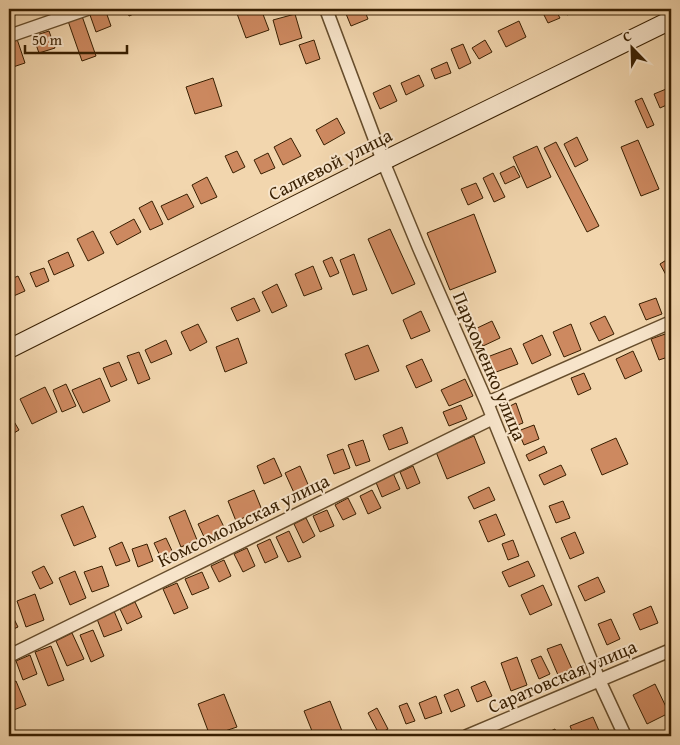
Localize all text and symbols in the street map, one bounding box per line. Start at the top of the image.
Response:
scale bar [25,22,128,54]
north arrow [608,22,658,72]
text: С [619,25,635,47]
text: 50 m [32,29,63,50]
street label: Салиевой улица [263,121,397,207]
street label: Пархоменко улица [446,287,534,445]
street label: Комсомольская улица [152,466,334,574]
street label: Саратовская улица [483,632,641,720]

